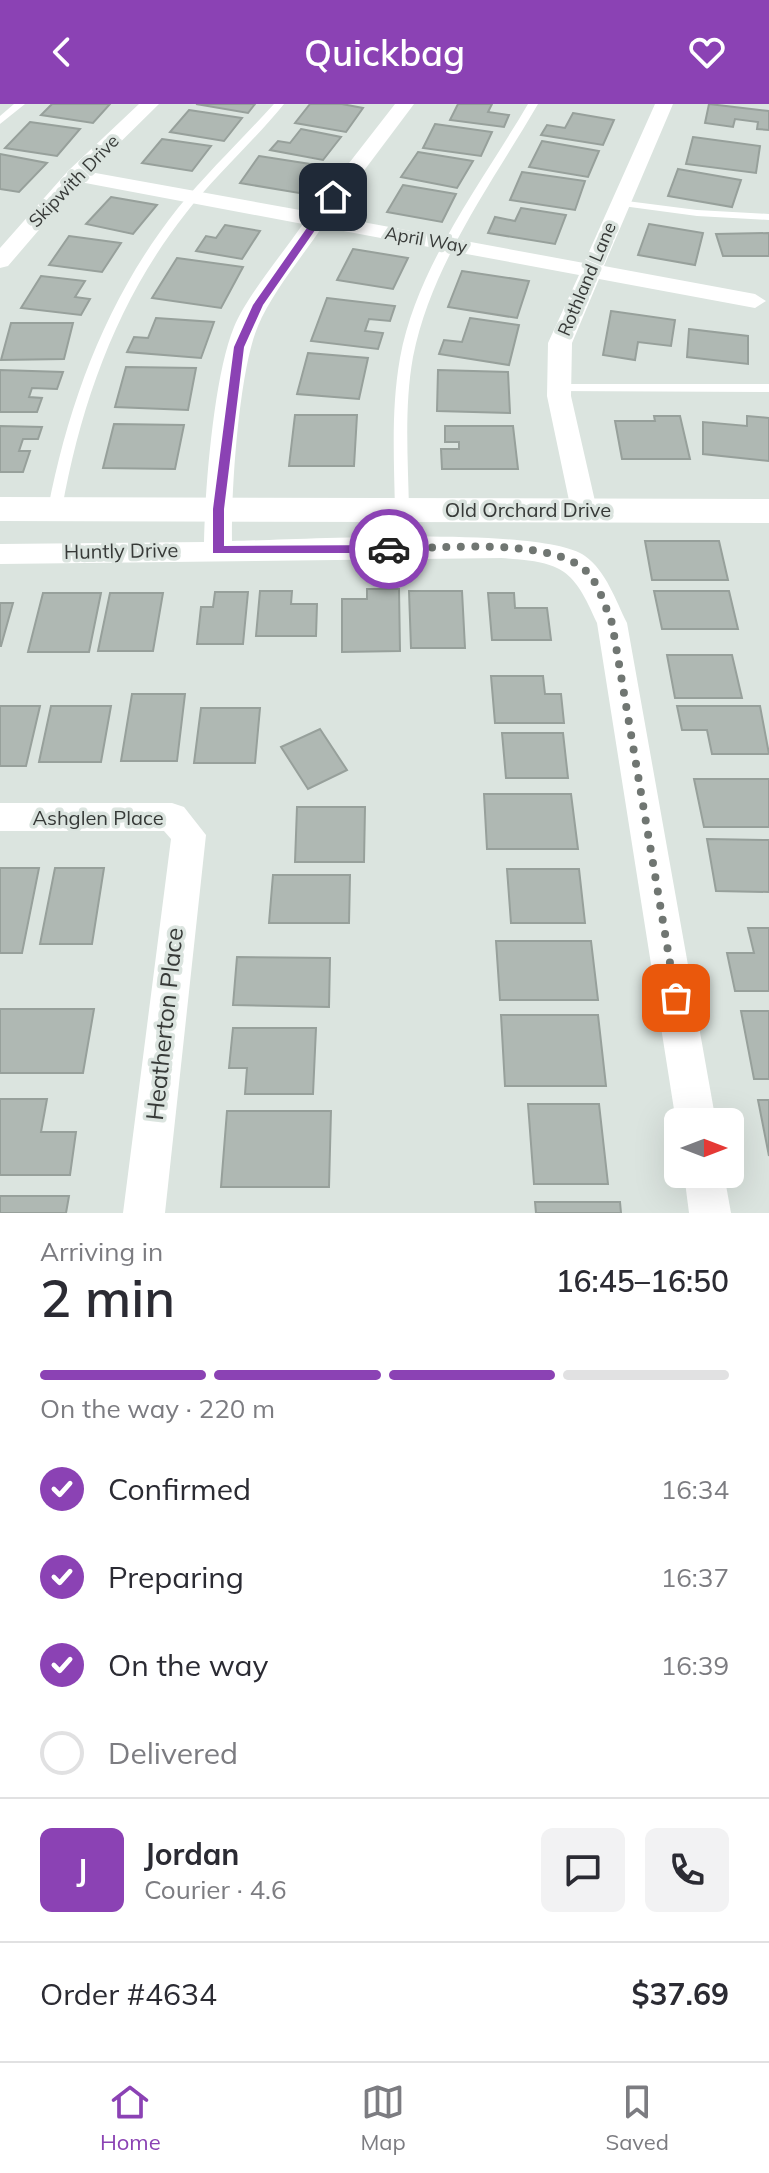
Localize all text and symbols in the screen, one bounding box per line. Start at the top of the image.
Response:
icon: back [40,30,84,74]
text: Quickbag [304,30,465,75]
icon: heart [685,30,729,74]
street label: Skipwith Drive [24,129,124,232]
pin [299,163,367,231]
icon: home [311,175,355,219]
street label: Rothland Lane [552,218,621,339]
street label: April Way [383,221,469,258]
street label: Old Orchard Drive [445,497,611,522]
courier [349,509,429,589]
icon: car [367,527,411,571]
street label: Huntly Drive [64,537,178,564]
street label: Ashglen Place [32,805,164,830]
street label: Heatherton Place [139,926,189,1122]
pin [642,964,710,1032]
icon: bag [654,976,698,1020]
north arrow [664,1108,744,1188]
map controls [664,1108,744,1188]
text: Arriving in [40,1235,163,1268]
text: 16:45–16:50 [556,1262,729,1300]
text: 2 min [40,1265,175,1330]
text: On the way · 220 m [40,1392,275,1425]
icon: check [40,1467,84,1511]
text: Confirmed [108,1470,251,1508]
text: 16:34 [661,1473,729,1506]
icon: check [40,1555,84,1599]
text: Preparing [108,1558,244,1596]
text: 16:37 [661,1561,729,1594]
icon: check [40,1643,84,1687]
text: On the way [108,1646,268,1684]
text: 16:39 [661,1649,729,1682]
text: Delivered [108,1734,238,1772]
button: chat [541,1828,625,1912]
button: phone [645,1828,729,1912]
text: Jordan [144,1835,239,1873]
text: J [77,1851,87,1889]
text: Courier · 4.6 [144,1873,287,1906]
text: Order #4634 [40,1975,217,2013]
text: $37.69 [632,1975,729,2013]
tab: Home [100,2080,161,2156]
tab: Map [360,2080,406,2156]
tab: Saved [606,2080,669,2156]

